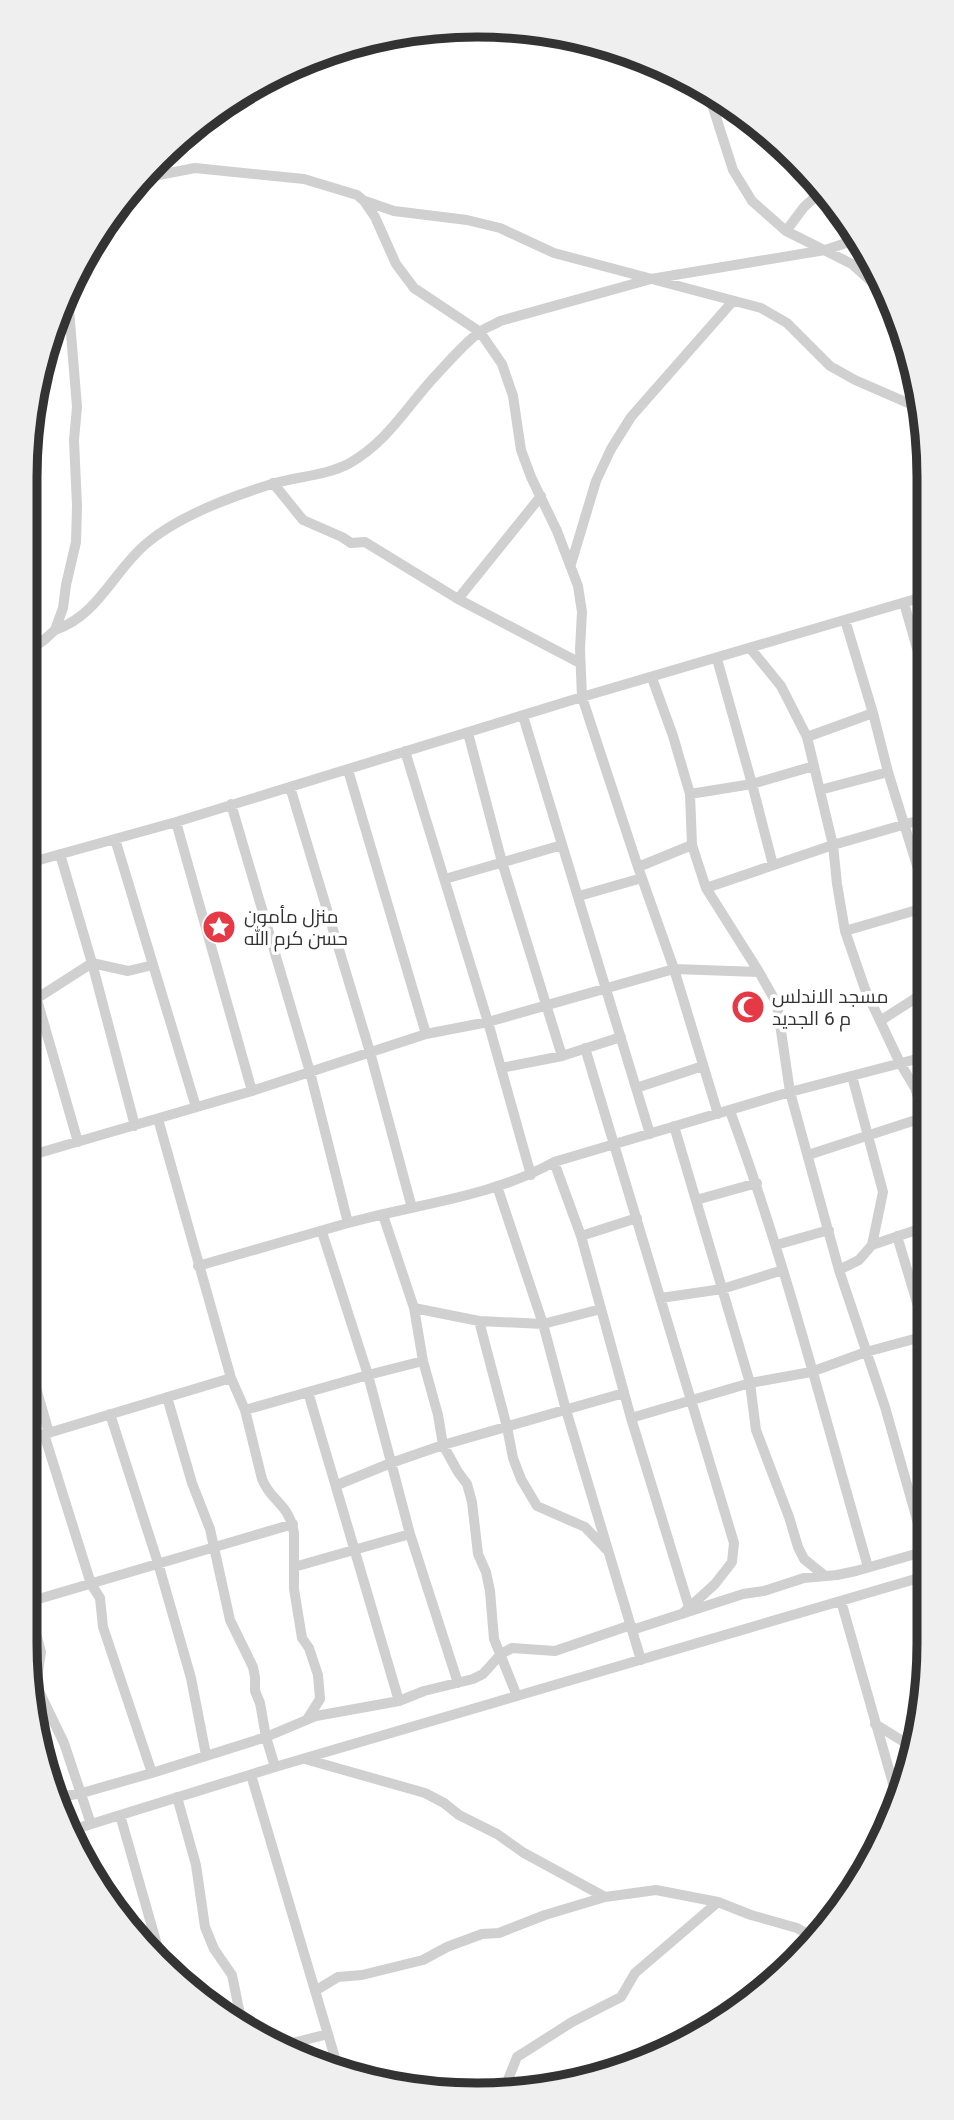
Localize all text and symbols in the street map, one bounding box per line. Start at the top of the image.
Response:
place label: منزل مأمون حسن كرم الله [244,905,348,952]
place icon: منزل مأمون حسن كرم الله [200,908,238,946]
place label: مسجد الاندلس م 6 الجديد [772,985,888,1032]
mosque icon: مسجد الاندلس م 6 الجديد [729,988,767,1026]

